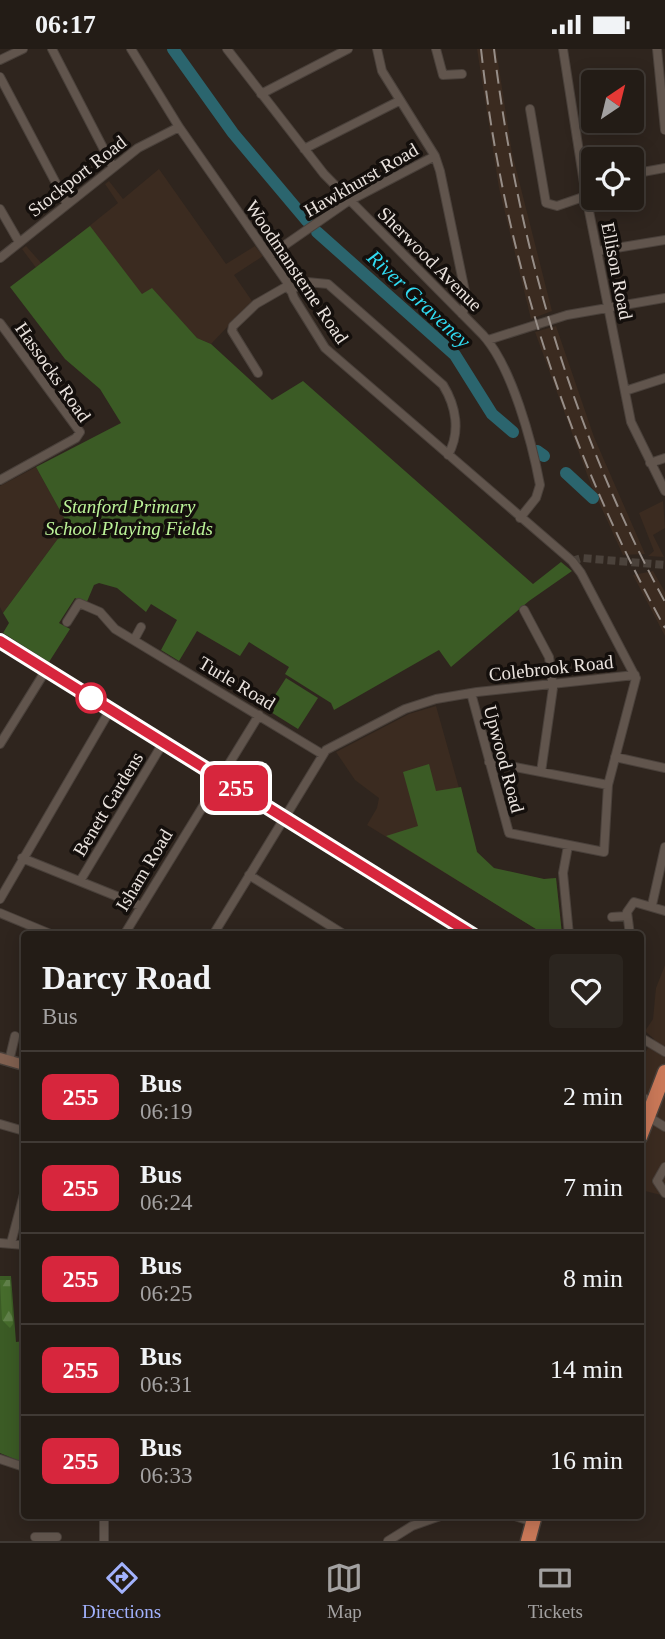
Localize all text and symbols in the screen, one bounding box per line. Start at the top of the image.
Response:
text: 06:17 [35,10,96,39]
north arrow [581,70,644,133]
map controls [581,70,644,210]
street label: Stockport Road [24,131,131,221]
street label: Hawkhurst Road [300,139,422,221]
button: locate [581,147,644,210]
street label: Woodmansterne Road [241,197,353,348]
street label: Sherwood Avenue [374,203,486,315]
street label: Ellison Road [597,221,637,322]
water label: River Graveney [362,244,476,353]
street label: Hassocks Road [11,318,95,426]
park label: Stanford Primary School Playing Fields [45,496,213,539]
street label: Colebrook Road [488,651,615,685]
street label: Turle Road [195,652,279,714]
unlabelled marker [76,683,106,713]
street label: Upwood Road [480,703,529,815]
street label: Benett Gardens [69,748,147,860]
line badge: 255 [196,765,276,811]
text: 255 [218,775,254,801]
street label: Isham Road [111,825,177,915]
button: heart [549,954,623,1028]
text: Darcy Road [42,960,211,996]
text: Bus [42,1004,78,1029]
text: Bus [140,1069,182,1098]
text: 2 min [563,1082,623,1111]
text: 255 [63,1084,99,1110]
text: 06:19 [140,1099,192,1124]
text: Bus [140,1160,182,1189]
text: 7 min [563,1173,623,1202]
text: 255 [63,1175,99,1201]
text: 06:24 [140,1190,192,1215]
text: Bus [140,1251,182,1280]
text: 8 min [563,1264,623,1293]
text: 255 [63,1266,99,1292]
text: 06:25 [140,1281,192,1306]
text: Bus [140,1342,182,1371]
text: 14 min [550,1355,623,1384]
text: 255 [63,1357,99,1383]
text: 06:31 [140,1372,192,1397]
text: Bus [140,1433,182,1462]
text: 16 min [550,1446,623,1475]
text: 255 [63,1448,99,1474]
text: 06:33 [140,1463,192,1488]
tab: Directions [82,1559,161,1623]
tab: Map [325,1559,363,1623]
tab: Tickets [528,1559,583,1623]

